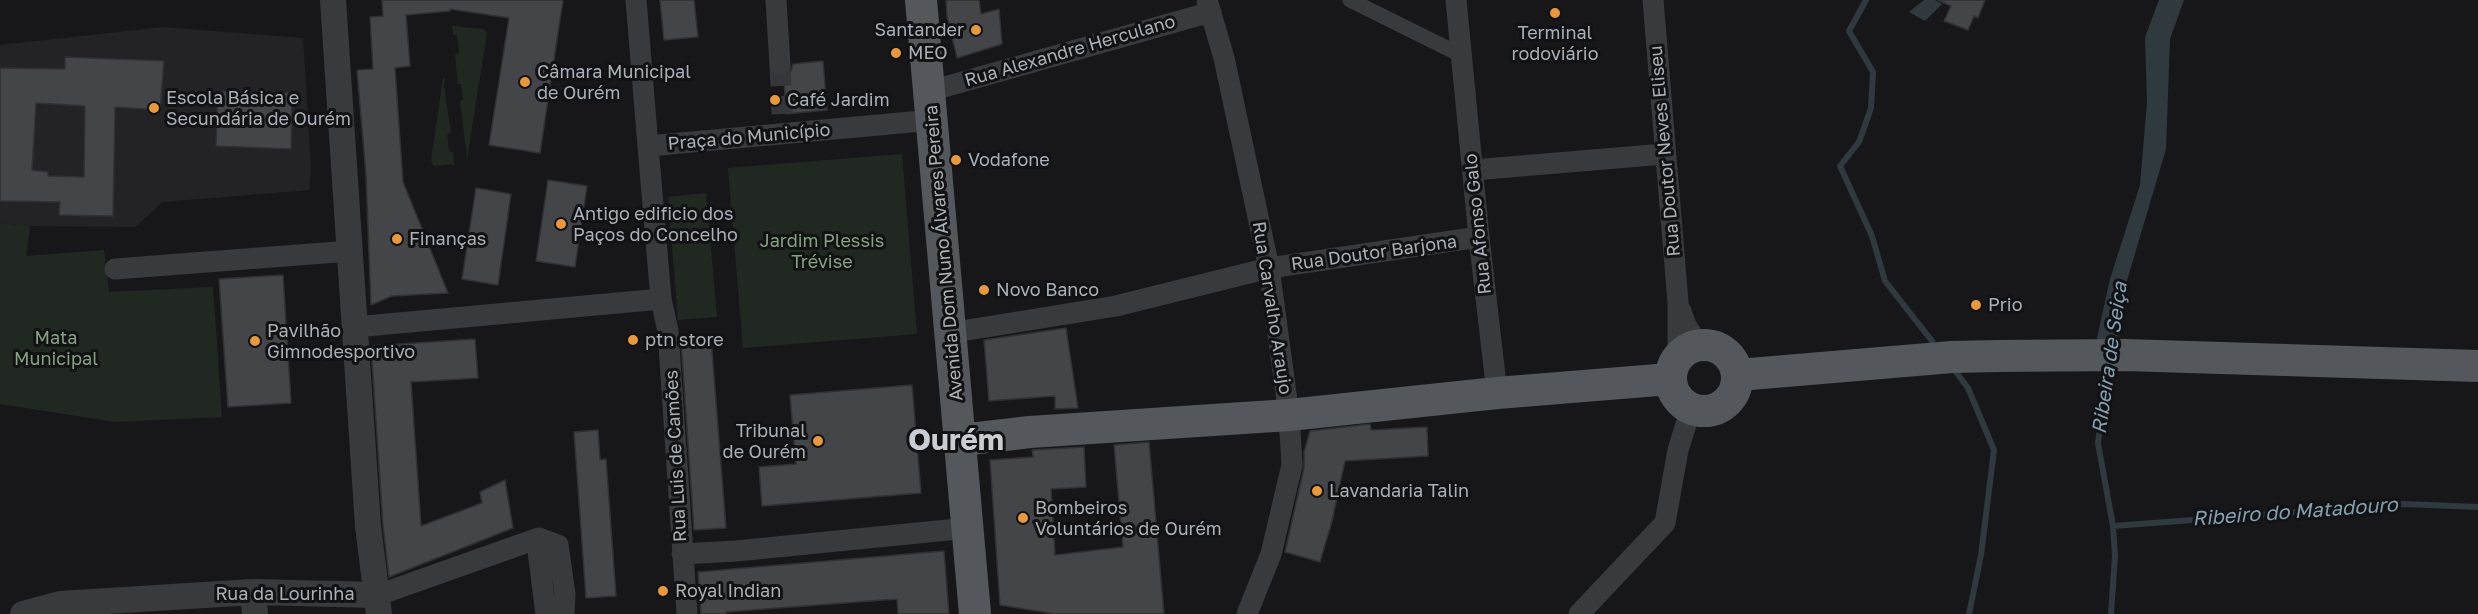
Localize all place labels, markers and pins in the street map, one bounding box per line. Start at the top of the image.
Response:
marker: Terminal rodoviário [1548,6,1562,20]
place label: Santander [874,19,964,41]
place label: Terminal rodoviário [1512,22,1598,64]
marker: Santander [969,23,983,37]
place label: MEO [908,42,948,64]
marker: MEO [889,46,903,60]
place label: Câmara Municipal de Ourém [537,61,691,104]
marker: Câmara Municipal de Ourém [518,75,532,89]
place label: Escola Básica e Secundária de Ourém [166,87,351,130]
place label: Café Jardim [787,89,890,111]
marker: Café Jardim [768,93,782,107]
marker: Escola Básica e Secundária de Ourém [147,101,161,115]
place label: Vodafone [968,149,1050,171]
marker: Vodafone [949,153,963,167]
place label: Antigo edificio dos Paços do Concelho [573,203,738,246]
marker: Antigo edificio dos Paços do Concelho [554,217,568,231]
place label: Finanças [409,228,486,250]
marker: Finanças [390,232,404,246]
place label: Novo Banco [996,279,1099,301]
marker: Novo Banco [977,283,991,297]
place label: Prio [1988,294,2022,316]
marker: Prio [1969,298,1983,312]
place label: Pavilhão Gimnodesportivo [267,320,415,362]
place label: ptn store [645,329,724,351]
marker: ptn store [626,333,640,347]
marker: Pavilhão Gimnodesportivo [248,334,262,348]
place label: Tribunal de Ourém [723,420,806,462]
marker: Tribunal de Ourém [811,434,825,448]
place label: Lavandaria Talin [1329,480,1469,502]
marker: Lavandaria Talin [1310,484,1324,498]
place label: Bombeiros Voluntários de Ourém [1035,497,1222,540]
marker: Bombeiros Voluntários de Ourém [1016,511,1030,525]
place label: Royal Indian [675,580,781,602]
marker: Royal Indian [656,584,670,598]

